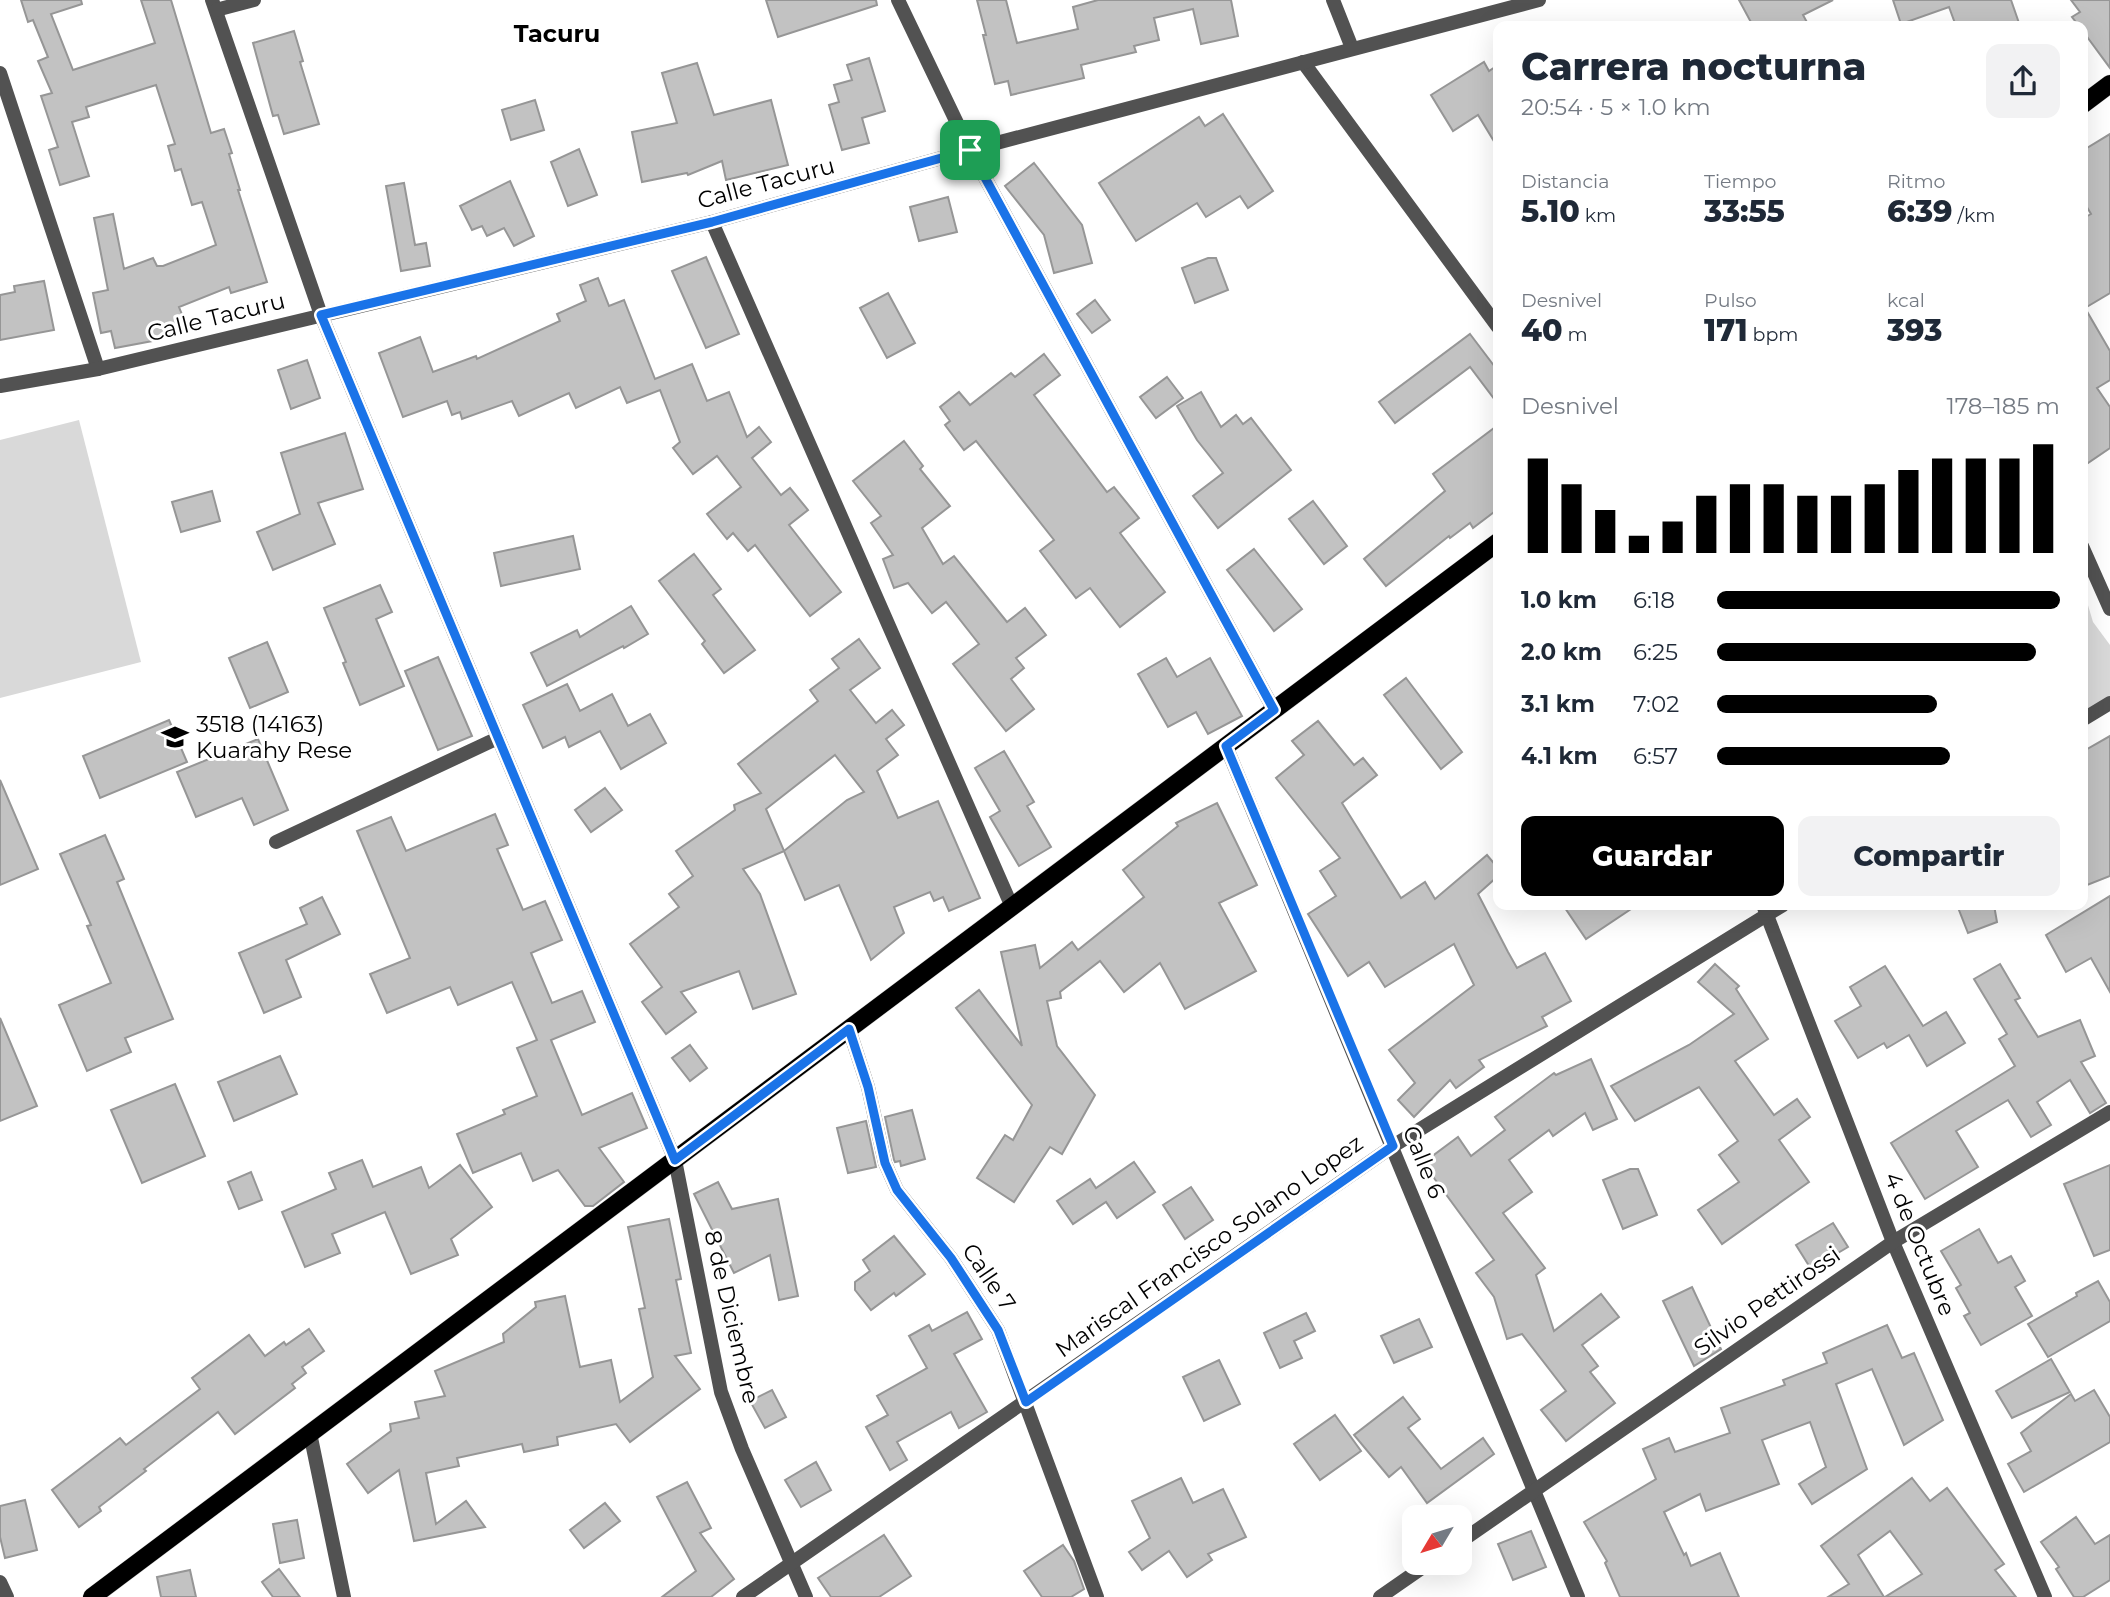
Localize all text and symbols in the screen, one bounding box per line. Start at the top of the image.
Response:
district label: Tacuru [514,19,600,48]
text: Carrera nocturna [1521,43,1866,90]
button: share [1986,44,2060,118]
text: 20:54 · 5 × 1.0 km [1521,93,1711,121]
pin [940,120,1000,180]
icon: arrive [951,131,989,169]
street label: Calle Tacuru [694,151,838,215]
text: Distancia [1521,170,1609,193]
text: Tiempo [1704,170,1776,193]
text: Ritmo [1887,170,1945,193]
text: 5.10 [1521,193,1580,230]
text: 33:55 [1704,193,1785,230]
text: 6:39 [1887,193,1953,230]
text: km [1580,204,1616,227]
text: /km [1953,204,1995,227]
street label: Calle Tacuru [144,286,288,348]
text: Desnivel [1521,289,1602,312]
text: Pulso [1704,289,1757,312]
text: kcal [1887,289,1925,312]
text: 40 [1521,312,1563,349]
text: 171 [1704,312,1748,349]
text: 393 [1887,312,1942,349]
text: m [1563,323,1588,346]
text: bpm [1748,323,1798,346]
text: Desnivel [1521,392,1619,420]
text: 178–185 m [1946,392,2060,420]
text: 1.0 km [1521,586,1597,614]
text: 6:18 [1633,586,1675,614]
text: 2.0 km [1521,638,1602,666]
text: 6:25 [1633,638,1678,666]
text: 3.1 km [1521,690,1595,718]
text: 7:02 [1633,690,1679,718]
place label: 3518 (14163) Kuarahy Rese [196,710,352,764]
school or university icon: 3518 (14163) Kuarahy Rese [160,722,190,752]
text: 4.1 km [1521,742,1598,770]
text: 6:57 [1633,742,1678,770]
button: Guardar [1521,816,1784,896]
button: Compartir [1798,816,2060,896]
street label: Calle 6 [1397,1122,1451,1202]
street label: Mariscal Francisco Solano Lopez [1050,1129,1368,1363]
street label: 4 de Octubre [1878,1168,1962,1320]
street label: 8 de Diciembre [698,1228,766,1406]
street label: Calle 7 [956,1238,1022,1316]
street label: Silvio Pettirossi [1688,1240,1846,1362]
north arrow [1402,1505,1472,1575]
map controls [1402,1505,1472,1575]

